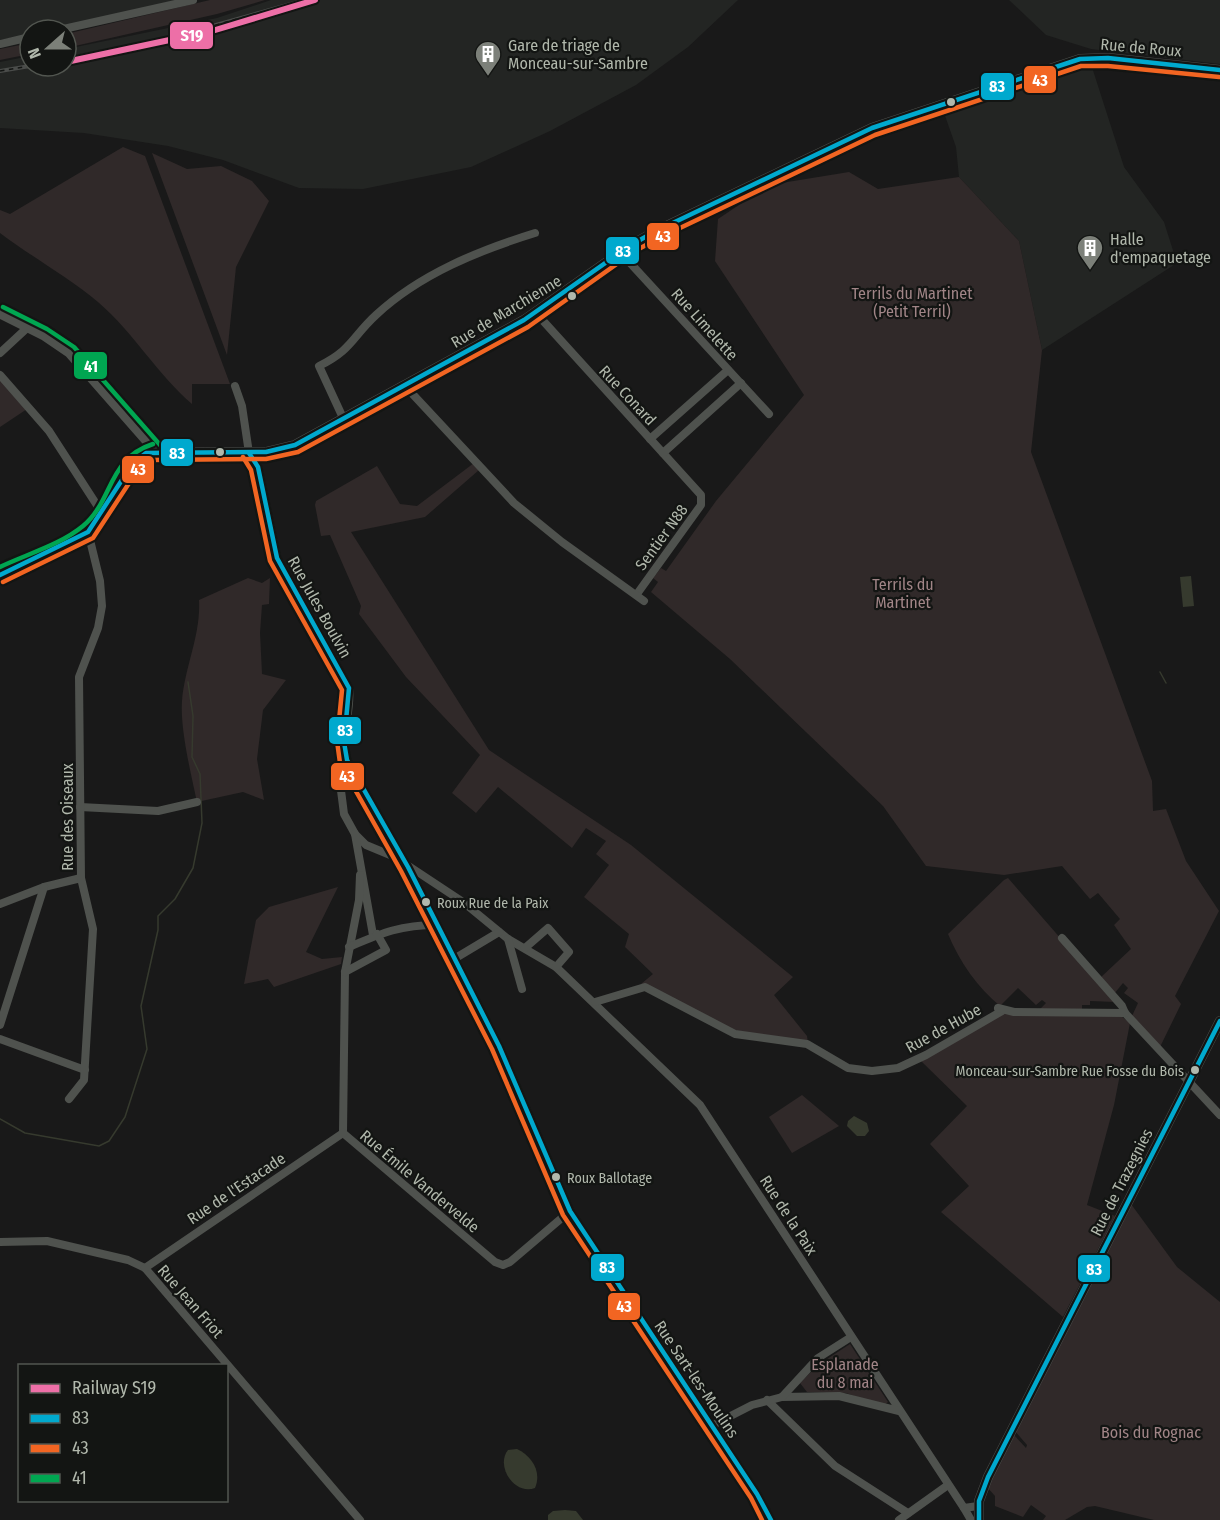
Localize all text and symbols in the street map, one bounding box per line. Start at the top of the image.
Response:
north arrow [18,18,78,78]
line badge: S19 [169,21,214,50]
text: S19 [181,26,203,45]
street label: Rue de Roux [1100,34,1182,61]
place label: Gare de triage de Monceau-sur-Sambre [508,36,648,73]
building icon: Gare de triage de Monceau-sur-Sambre [473,39,503,77]
text: N [24,45,45,61]
line badge: 43 [1023,65,1057,94]
text: 43 [1032,71,1048,90]
line badge: 83 [980,72,1015,101]
text: 83 [989,77,1005,96]
unlabelled marker [945,96,957,108]
line badge: 43 [646,222,680,251]
text: 43 [655,227,671,246]
place label: Halle d'empaquetage [1110,230,1211,267]
building icon: Halle d'empaquetage [1075,233,1105,271]
line badge: 83 [605,236,640,265]
text: 83 [615,242,631,261]
street label: Rue de Marchienne [448,271,565,352]
street label: Rue Limelette [667,284,742,364]
park label: Terrils du Martinet (Petit Terril) [852,284,973,321]
unlabelled marker [566,290,578,302]
line badge: 41 [73,351,108,380]
text: 41 [84,357,98,376]
street label: Rue Conard [595,361,660,429]
line badge: 83 [160,438,194,467]
text: 83 [169,444,185,463]
unlabelled marker [214,446,226,458]
line badge: 43 [121,455,155,484]
text: 43 [130,460,146,479]
street label: Sentier N88 [631,501,692,574]
street label: Rue Jules Boulvin [284,553,355,661]
park label: Terrils du Martinet [872,575,934,612]
line badge: 83 [328,716,362,745]
text: 83 [337,721,353,740]
line badge: 43 [330,762,365,791]
street label: Rue des Oiseaux [58,763,77,871]
text: 43 [339,767,355,786]
place label: Roux Rue de la Paix [437,895,549,912]
marker: Roux Rue de la Paix [420,896,432,908]
street label: Rue de Hube [902,1000,984,1057]
place label: Monceau-sur-Sambre Rue Fosse du Bois [956,1063,1184,1080]
marker: Monceau-sur-Sambre Rue Fosse du Bois [1189,1064,1201,1076]
street label: Rue de Trazegnies [1086,1125,1157,1239]
street label: Rue Émile Vandervelde [356,1126,483,1237]
street label: Rue de l'Estacade [184,1148,289,1228]
place label: Roux Ballotage [567,1170,652,1187]
marker: Roux Ballotage [550,1171,562,1183]
street label: Rue de la Paix [756,1172,821,1259]
line badge: 83 [590,1253,625,1282]
line badge: 83 [1077,1254,1111,1283]
text: 83 [599,1258,615,1277]
text: 83 [1086,1260,1102,1279]
street label: Rue Jean Friot [154,1261,228,1342]
line badge: 43 [607,1292,641,1321]
text: 43 [616,1297,632,1316]
street label: Rue Sart-les-Moulins [650,1317,743,1441]
park label: Esplanade du 8 mai [811,1355,879,1392]
legend [18,1364,228,1502]
text: Railway S19 [72,1377,156,1399]
text: 83 [72,1407,89,1429]
park label: Bois du Rognac [1101,1423,1201,1442]
text: 43 [72,1437,89,1459]
text: 41 [72,1467,87,1489]

